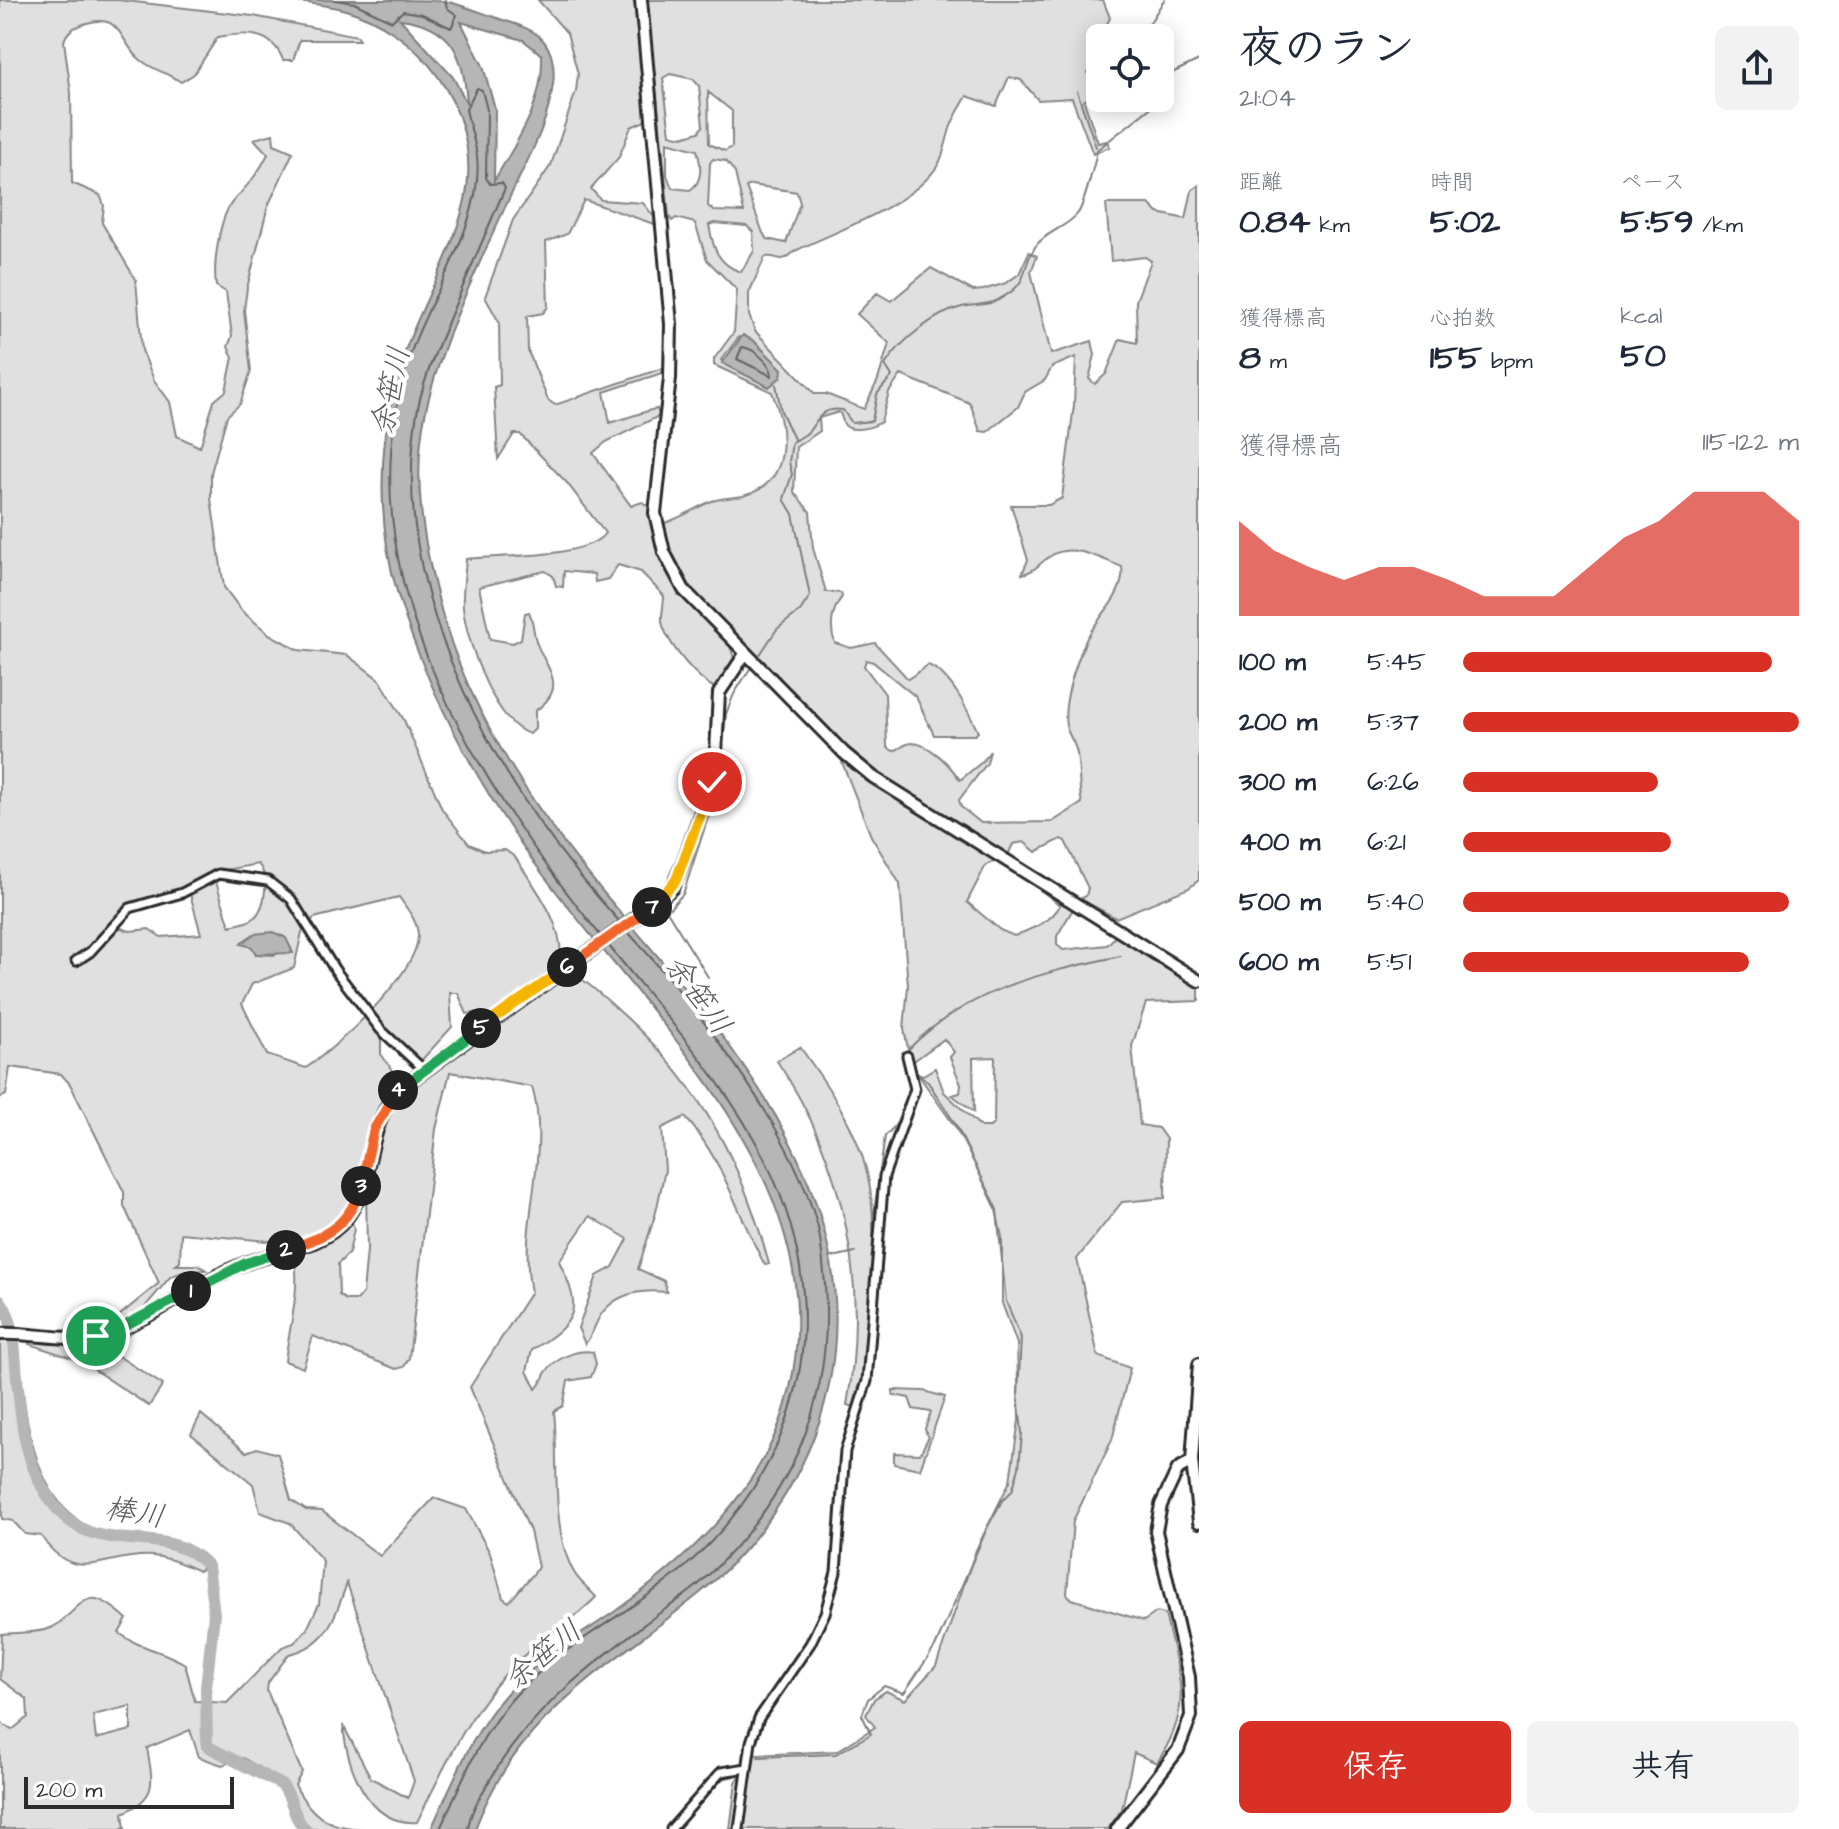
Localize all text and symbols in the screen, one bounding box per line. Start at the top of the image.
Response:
text: 夜のラン [1239,19,1415,80]
map controls [1086,24,1174,112]
button: locate [1086,24,1174,112]
button: share [1715,26,1799,110]
text: 21:04 [1239,80,1296,116]
text: 距離 [1239,167,1283,198]
text: 時間 [1430,167,1474,198]
text: ペース [1620,167,1685,198]
text: 0.84 [1239,198,1310,246]
text: 5:02 [1430,198,1500,246]
text: 5:59 [1620,198,1694,246]
text: km [1310,210,1350,241]
text: /km [1694,210,1743,241]
text: kcal [1620,301,1662,332]
text: 獲得標高 [1239,303,1327,334]
text: 心拍数 [1430,303,1496,334]
text: 50 [1620,332,1666,380]
text: 8 [1239,334,1261,382]
text: 155 [1430,334,1482,382]
water label: 余笹川 [361,343,421,439]
text: m [1261,346,1287,377]
text: bpm [1482,346,1533,377]
text: 115–122 m [1702,424,1799,460]
text: 獲得標高 [1239,428,1343,464]
text: 100 m [1239,644,1306,680]
text: 5:45 [1367,644,1426,680]
text: 200 m [1239,704,1317,740]
text: 5:37 [1367,704,1419,740]
pin [678,748,746,816]
icon: check [690,760,734,804]
text: 300 m [1239,764,1316,800]
text: 6:26 [1367,764,1419,800]
text: 400 m [1239,824,1320,860]
text: 6:21 [1367,824,1406,860]
text: 500 m [1239,884,1321,920]
text: 5:40 [1367,884,1424,920]
pin: 7 [632,887,672,927]
text: 7 [645,891,659,922]
text: 600 m [1239,944,1319,980]
text: 5:51 [1367,944,1411,980]
water label: 余笹川 [655,946,741,1044]
pin: 6 [547,947,587,987]
text: 6 [560,951,574,982]
pin: 5 [461,1008,501,1048]
text: 5 [473,1012,489,1043]
pin: 4 [378,1070,418,1110]
text: 4 [391,1074,405,1105]
pin: 3 [341,1166,381,1206]
text: 3 [355,1170,367,1201]
pin: 2 [266,1230,306,1270]
text: 2 [280,1234,292,1265]
pin: 1 [171,1271,211,1311]
text: 1 [190,1275,192,1306]
pin [62,1302,130,1370]
icon: arrive [74,1314,118,1358]
water label: 棒川 [102,1488,168,1538]
water label: 余笹川 [495,1610,591,1700]
button: 保存 [1239,1721,1511,1813]
button: 共有 [1527,1721,1799,1813]
scale bar [24,1773,234,1809]
text: 200 m [36,1775,102,1806]

